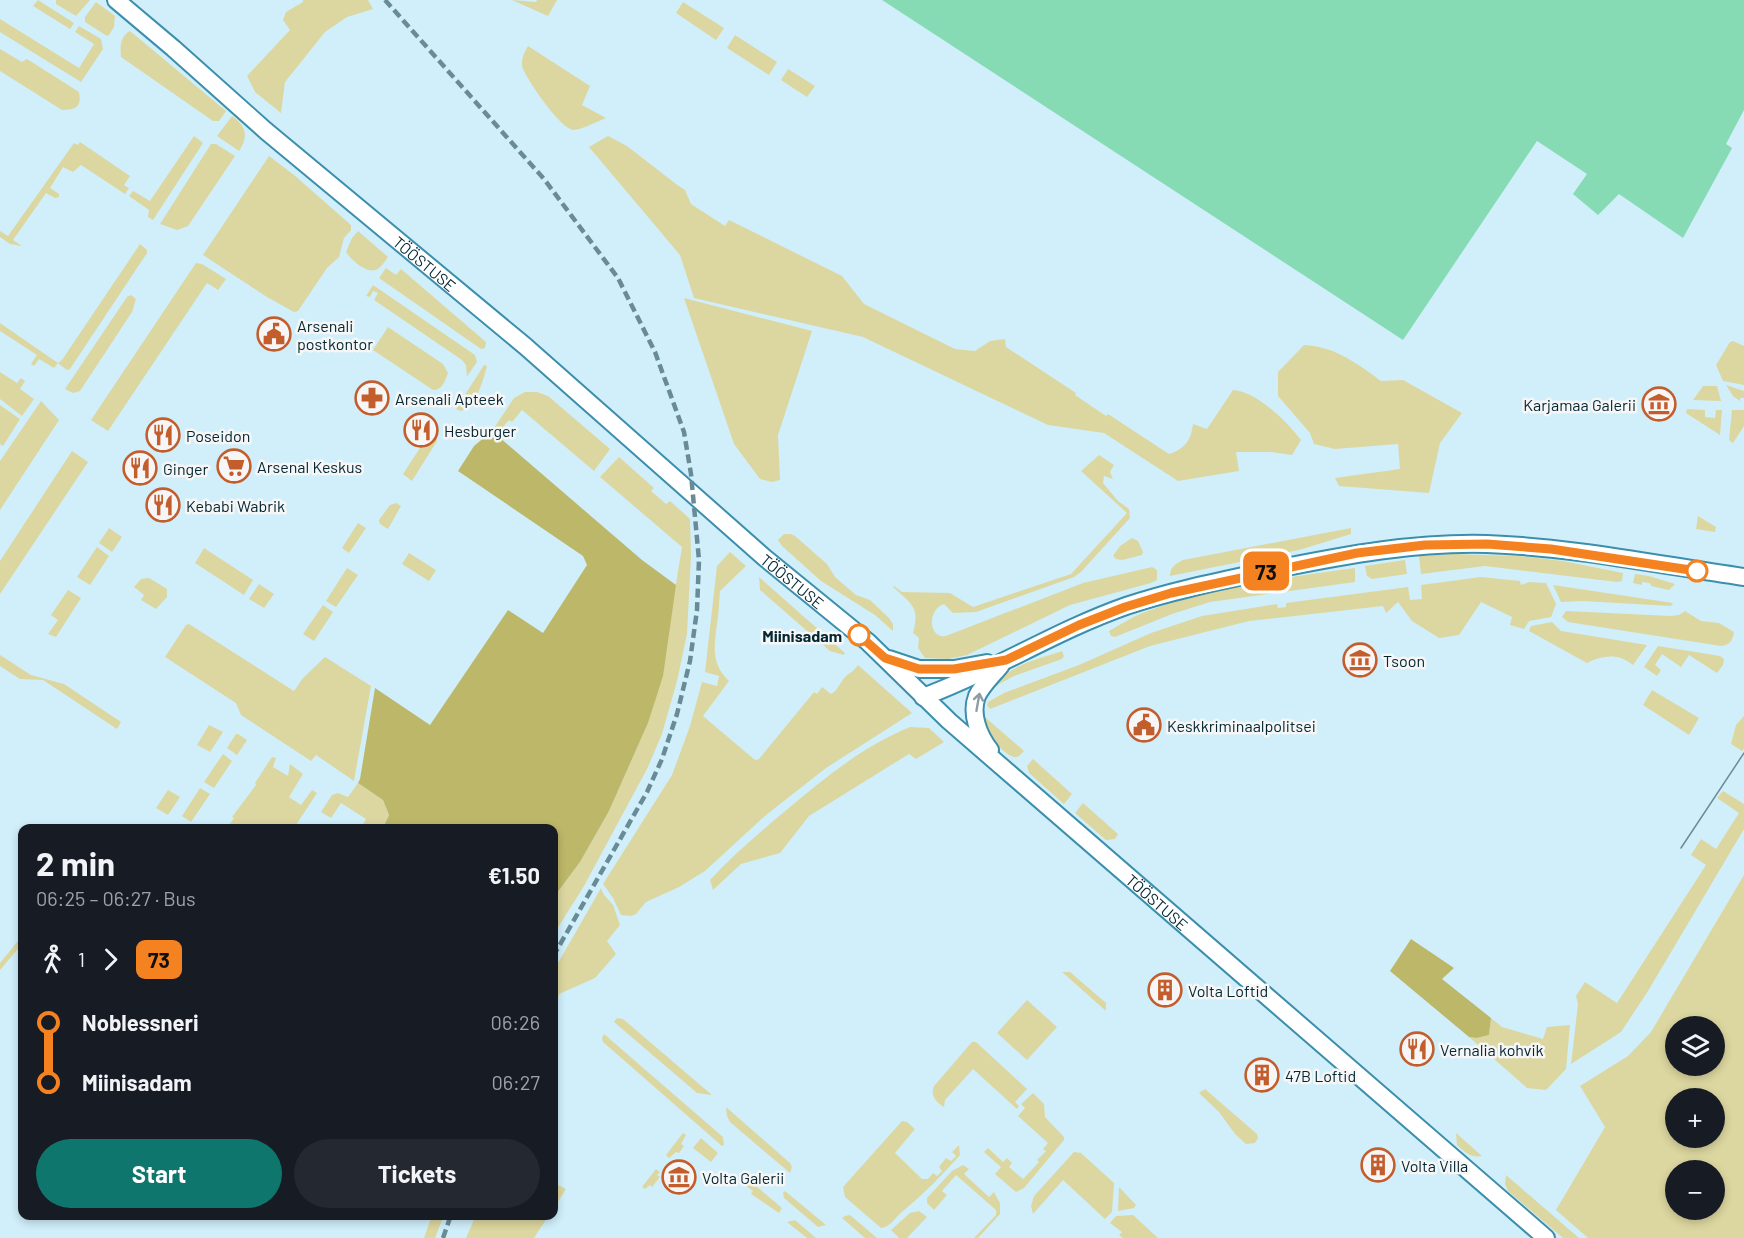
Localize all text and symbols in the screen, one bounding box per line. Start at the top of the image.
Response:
street label: TÖÖSTUSE [390,232,460,295]
public building icon: Arsenali postkontor [256,316,292,352]
place label: Arsenali postkontor [297,316,373,353]
pharmacy icon: Arsenali Apteek [354,380,390,416]
museum icon: Karjamaa Galerii [1641,386,1677,422]
place label: Arsenali Apteek [395,389,504,408]
place label: Karjamaa Galerii [1523,395,1636,414]
restaurant icon: Hesburger [403,412,439,448]
restaurant icon: Poseidon [145,417,181,453]
place label: Hesburger [444,421,517,440]
place label: Poseidon [186,426,250,445]
supermarket icon: Arsenal Keskus [216,448,252,484]
restaurant icon: Ginger [122,450,158,486]
place label: Arsenal Keskus [257,457,362,476]
place label: Ginger [163,459,209,478]
restaurant icon: Kebabi Wabrik [145,487,181,523]
place label: Kebabi Wabrik [186,496,285,515]
street label: TÖÖSTUSE [758,549,828,612]
line badge: 73 [1239,552,1293,590]
text: 73 [1255,559,1277,584]
unlabelled marker [1686,560,1708,582]
marker: Miinisadam [848,624,870,646]
place label: Miinisadam [762,626,842,645]
museum icon: Tsoon [1342,642,1378,678]
place label: Tsoon [1383,651,1425,670]
one-way arrow [972,693,983,713]
public building icon: Keskkriminaalpolitsei [1126,707,1162,743]
place label: Keskkriminaalpolitsei [1167,716,1316,735]
text: 2 min [36,843,115,883]
text: €1.50 [488,862,540,888]
street label: TÖÖSTUSE [1123,870,1192,934]
text: 06:25 – 06:27 · Bus [36,886,196,910]
icon: walk [36,943,69,976]
icon: forward [94,943,127,976]
text: 1 [78,947,85,971]
text: 73 [148,947,170,972]
building icon: Volta Loftid [1147,972,1183,1008]
place label: Volta Loftid [1188,981,1268,1000]
text: Noblessneri [82,1009,199,1035]
text: 06:26 [491,1010,540,1034]
map controls [1665,1016,1725,1220]
button: layers [1665,1016,1725,1076]
restaurant icon: Vernalia kohvik [1399,1031,1435,1067]
place label: Vernalia kohvik [1440,1040,1544,1059]
building icon: 47B Loftid [1244,1057,1280,1093]
place label: 47B Loftid [1285,1066,1356,1085]
text: Miinisadam [82,1069,192,1095]
text: 06:27 [491,1070,540,1094]
button: + [1665,1088,1725,1148]
button: Start [36,1139,282,1208]
button: Tickets [294,1139,540,1208]
building icon: Volta Villa [1360,1147,1396,1183]
place label: Volta Villa [1401,1156,1468,1175]
museum icon: Volta Galerii [661,1159,697,1195]
button: − [1665,1160,1725,1220]
place label: Volta Galerii [702,1168,784,1187]

